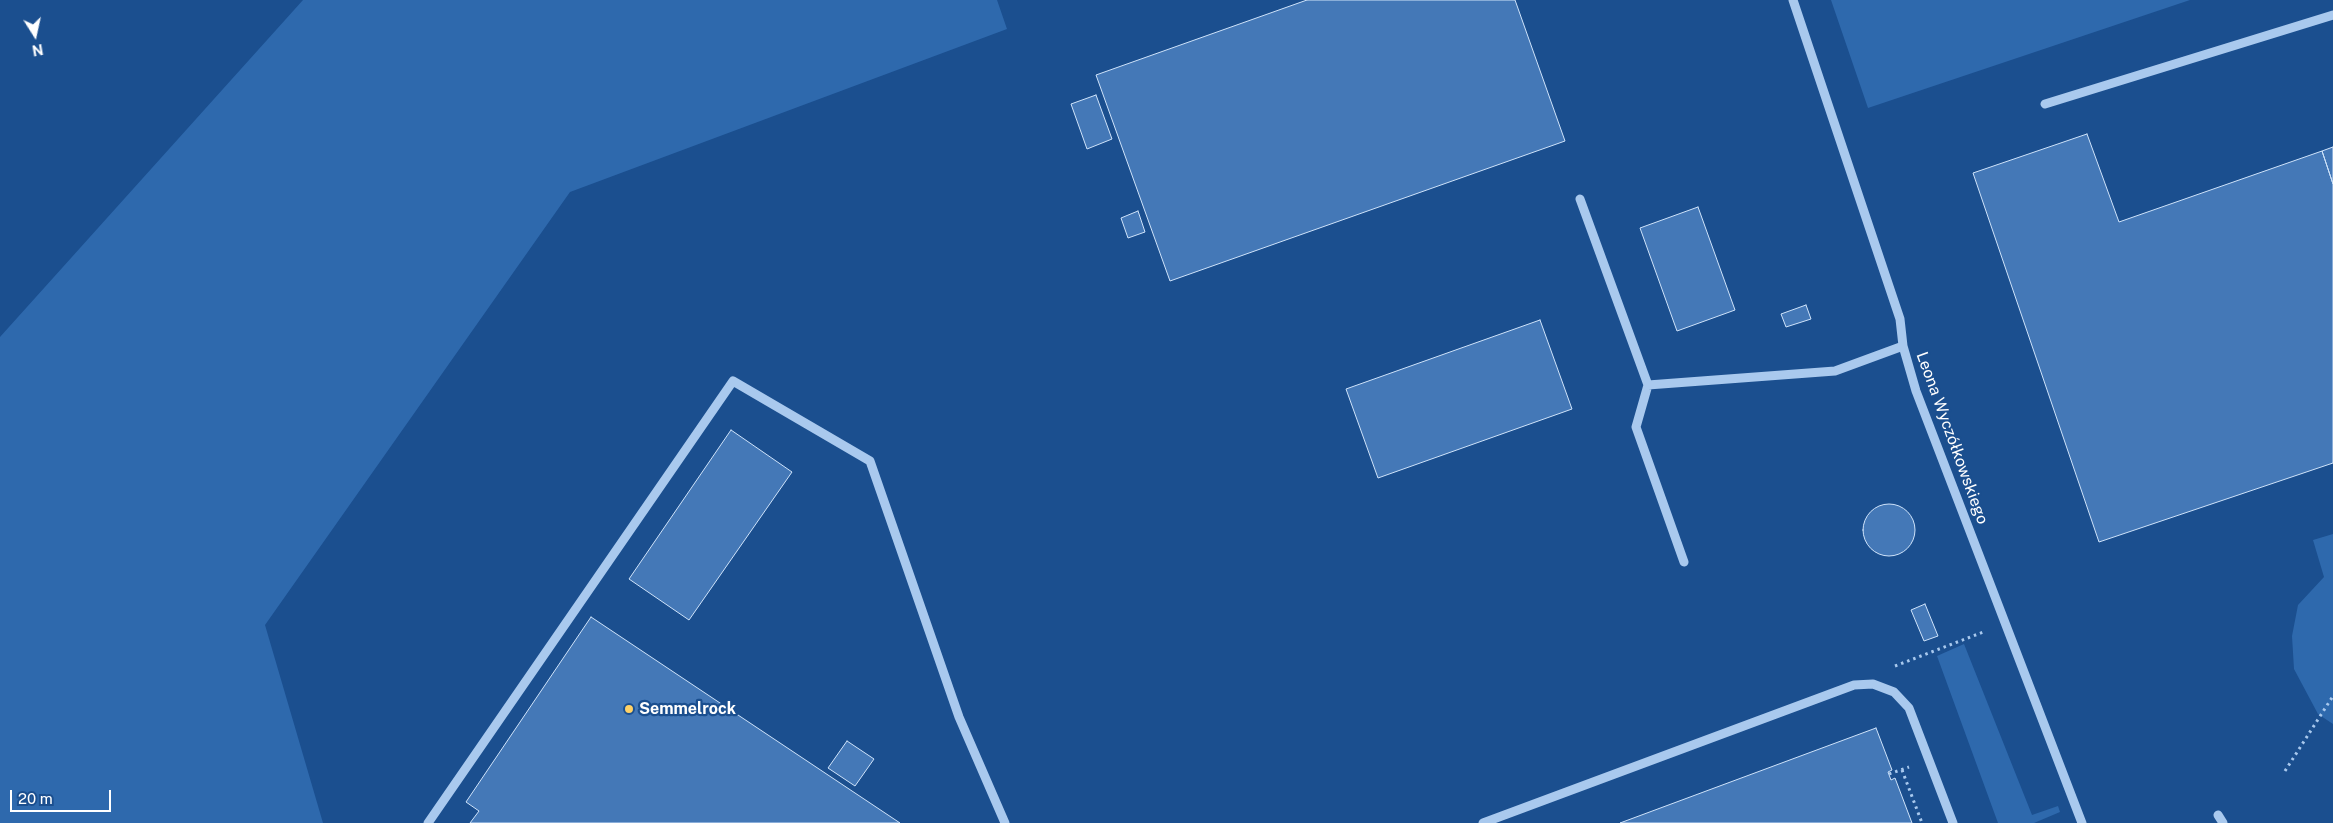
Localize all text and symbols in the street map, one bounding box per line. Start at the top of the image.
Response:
north arrow [10,10,60,60]
text: N [31,41,44,59]
street label: Leona Wyczółkowskiego [1912,349,1992,527]
place label: Semmelrock [639,699,736,719]
marker: Semmelrock [623,703,635,715]
scale bar [12,780,114,812]
text: 20 m [18,790,53,807]

